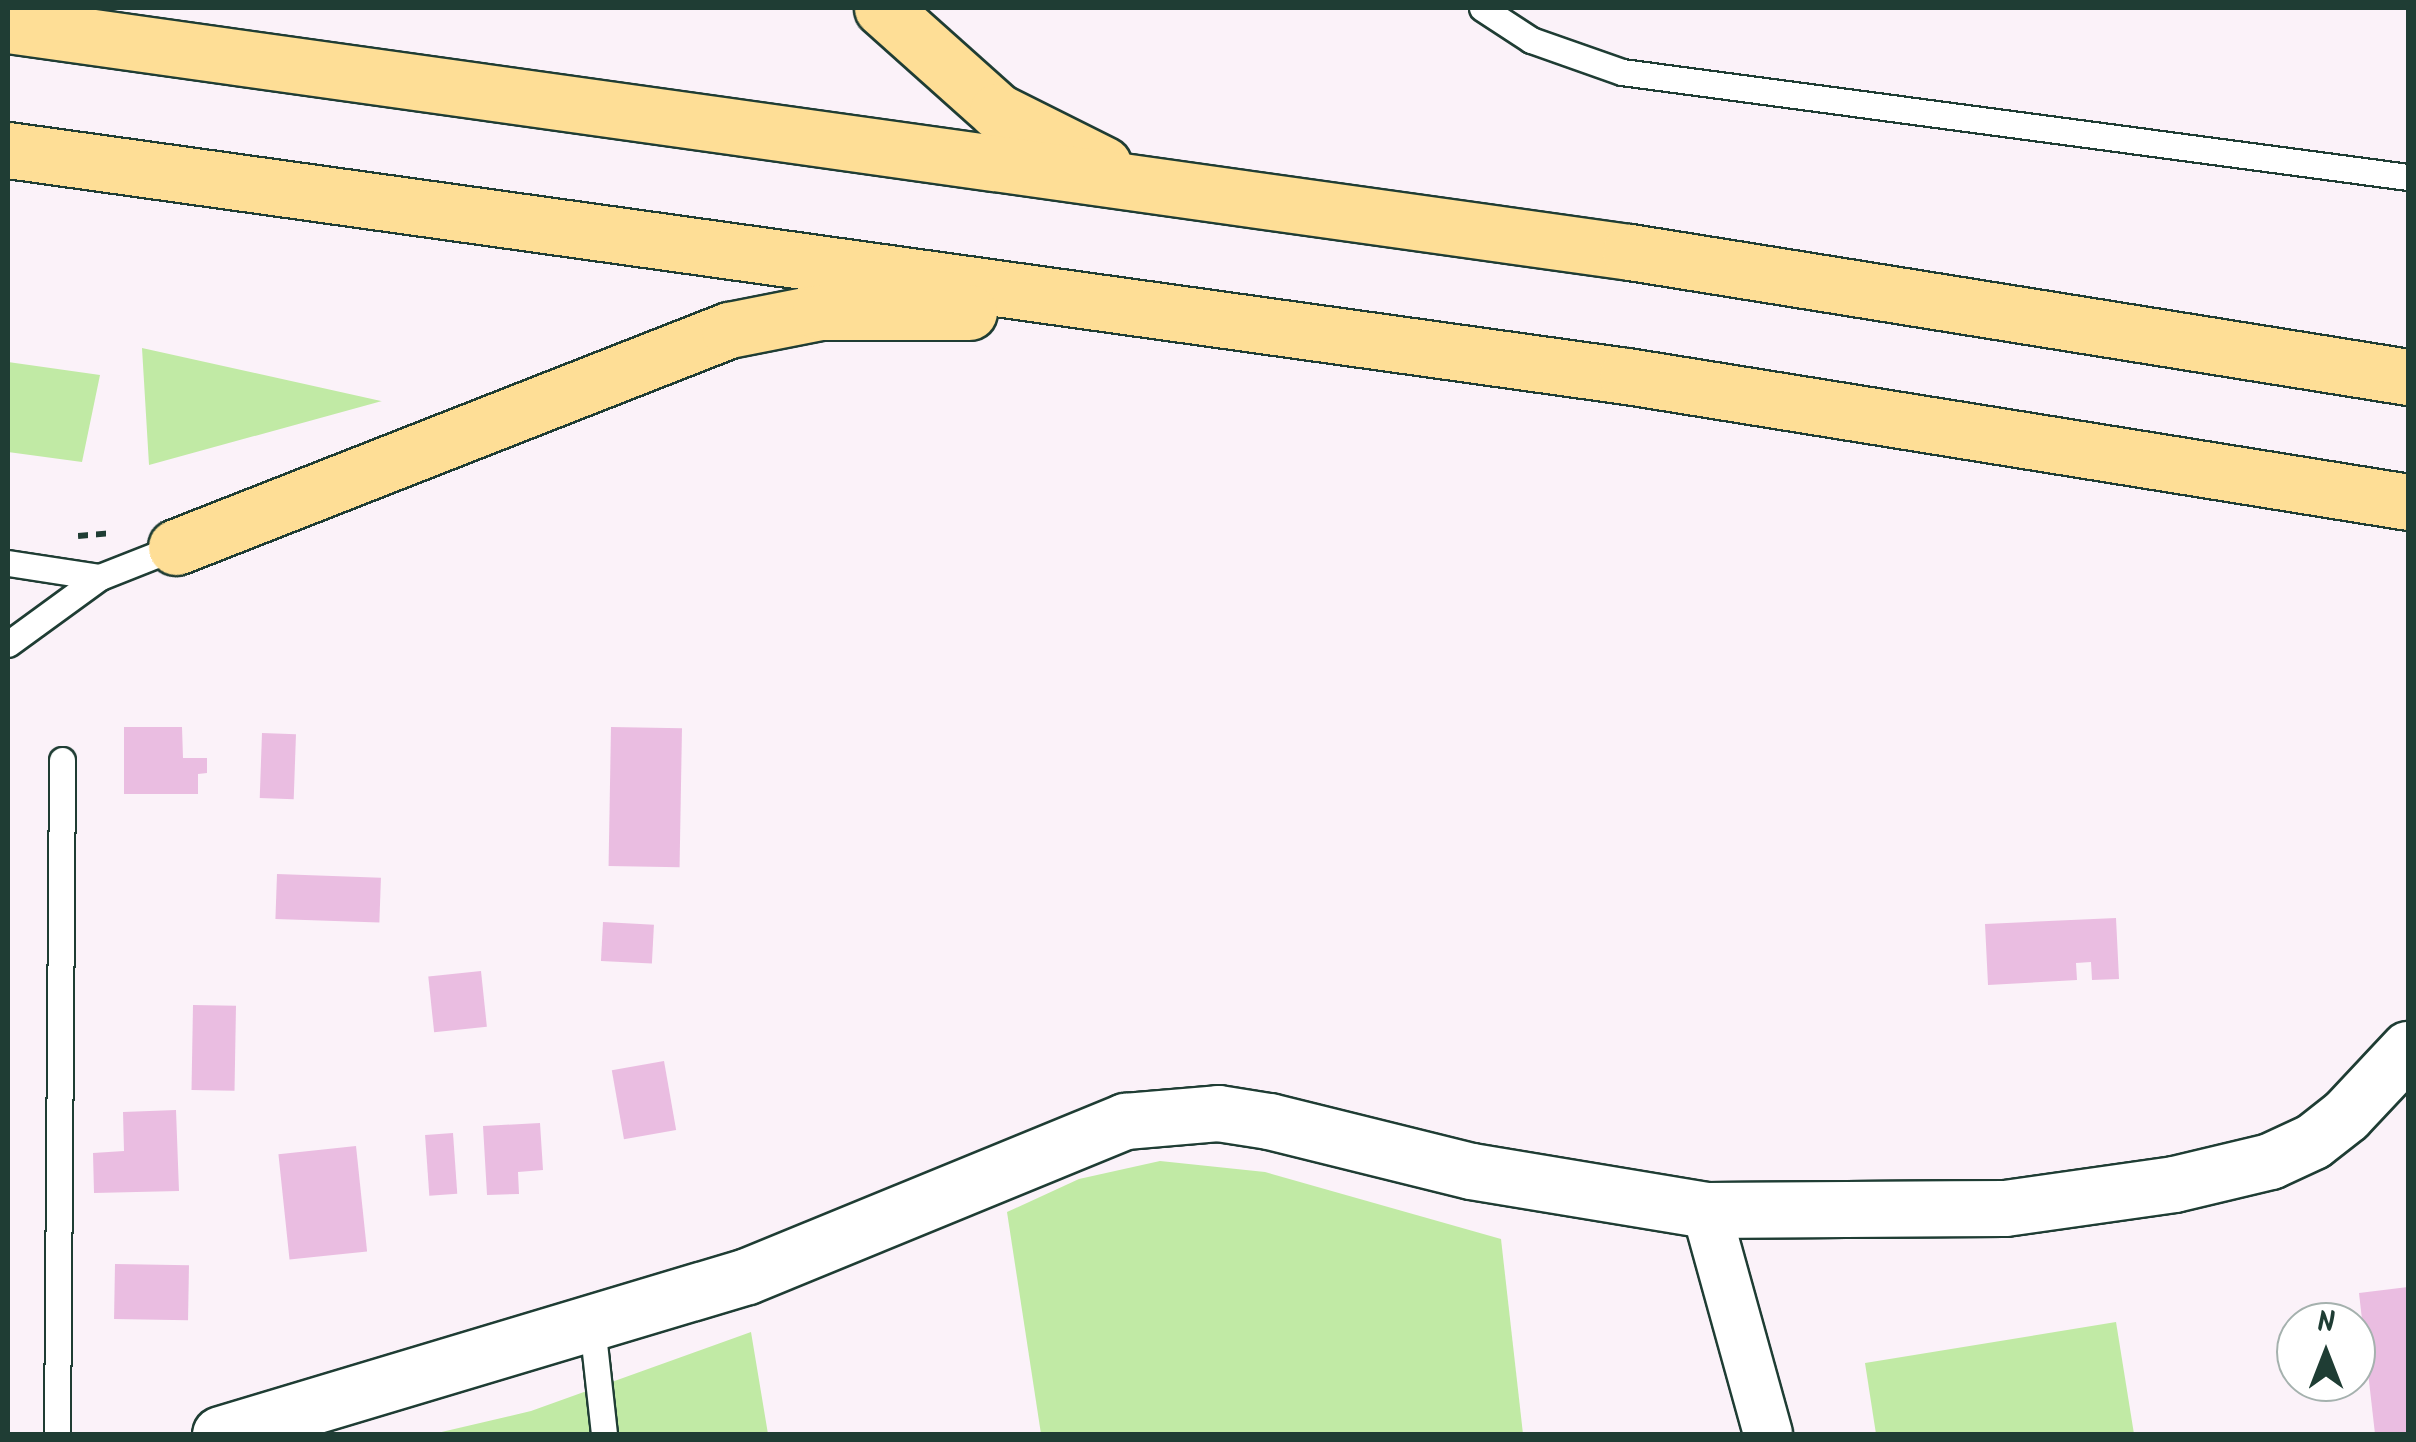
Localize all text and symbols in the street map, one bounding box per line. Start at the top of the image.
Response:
text: N [2317,1301,2335,1346]
north arrow [2276,1302,2376,1402]

